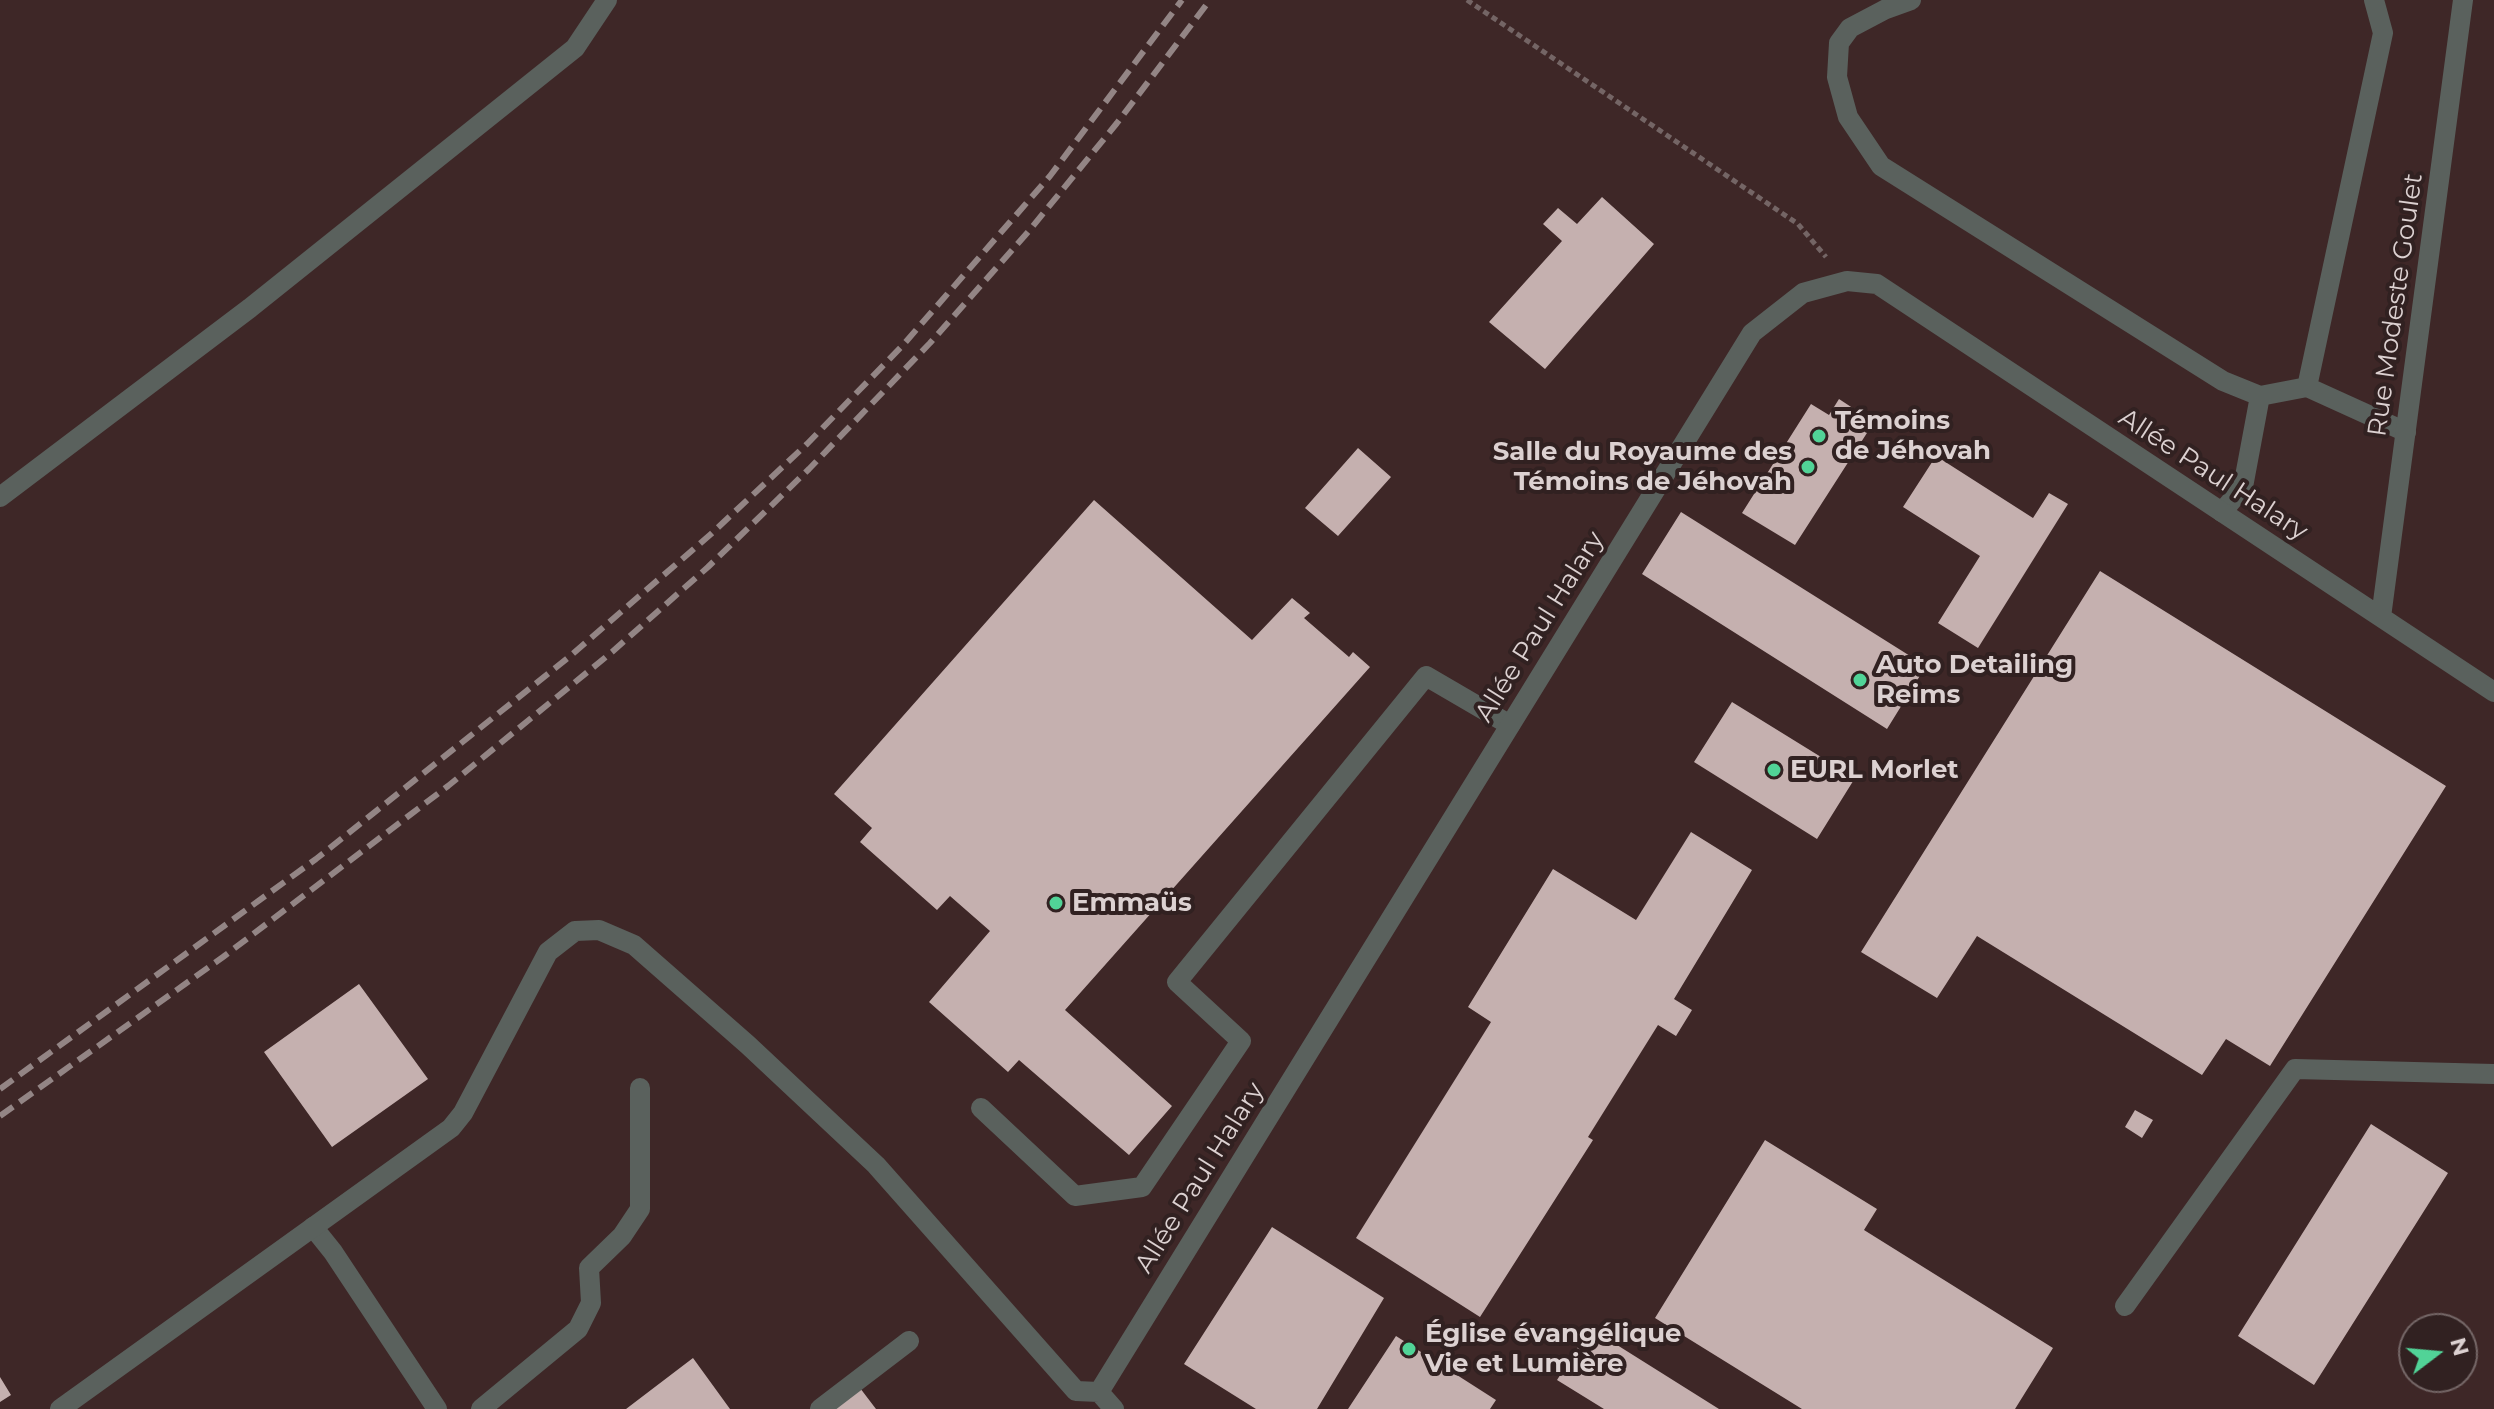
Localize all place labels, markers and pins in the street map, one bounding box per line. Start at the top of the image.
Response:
place label: Témoins de Jéhovah [1835,405,1991,466]
marker: Témoins de Jéhovah [1810,427,1828,445]
place label: Salle du Royaume des Témoins de Jéhovah [1493,436,1792,498]
marker: Salle du Royaume des Témoins de Jéhovah [1799,458,1817,476]
place label: Auto Detailing Reims [1876,649,2073,710]
marker: Auto Detailing Reims [1851,671,1869,689]
place label: EURL Morlet [1790,754,1959,786]
marker: EURL Morlet [1765,761,1783,779]
place label: Emmaüs [1072,887,1192,919]
marker: Emmaüs [1047,894,1065,912]
place label: Église évangélique Vie et Lumière [1425,1318,1681,1380]
marker: Église évangélique Vie et Lumière [1400,1340,1418,1358]

